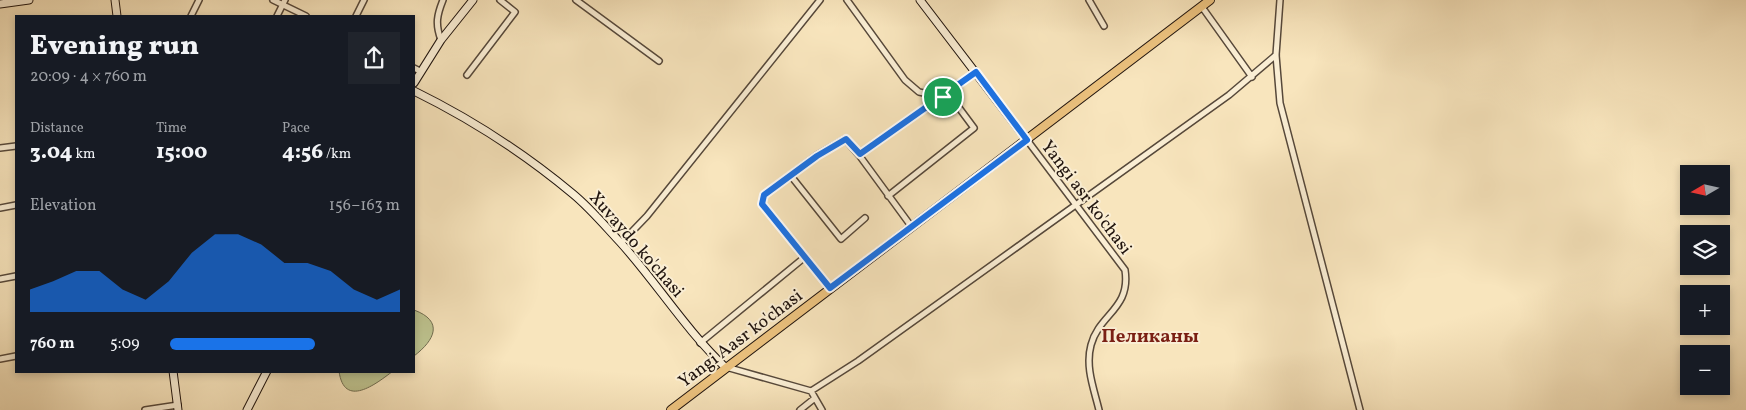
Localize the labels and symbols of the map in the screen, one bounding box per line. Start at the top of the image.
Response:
pin [922,76,964,118]
street label: Yangi asr ko'chasi [1034,136,1137,260]
north arrow [1680,165,1730,215]
street label: Xuvaydo ko'chasi [583,186,689,304]
street label: Yangi Aasr ko'chasi [673,284,808,394]
district label: Пеликаны [1101,324,1199,350]

